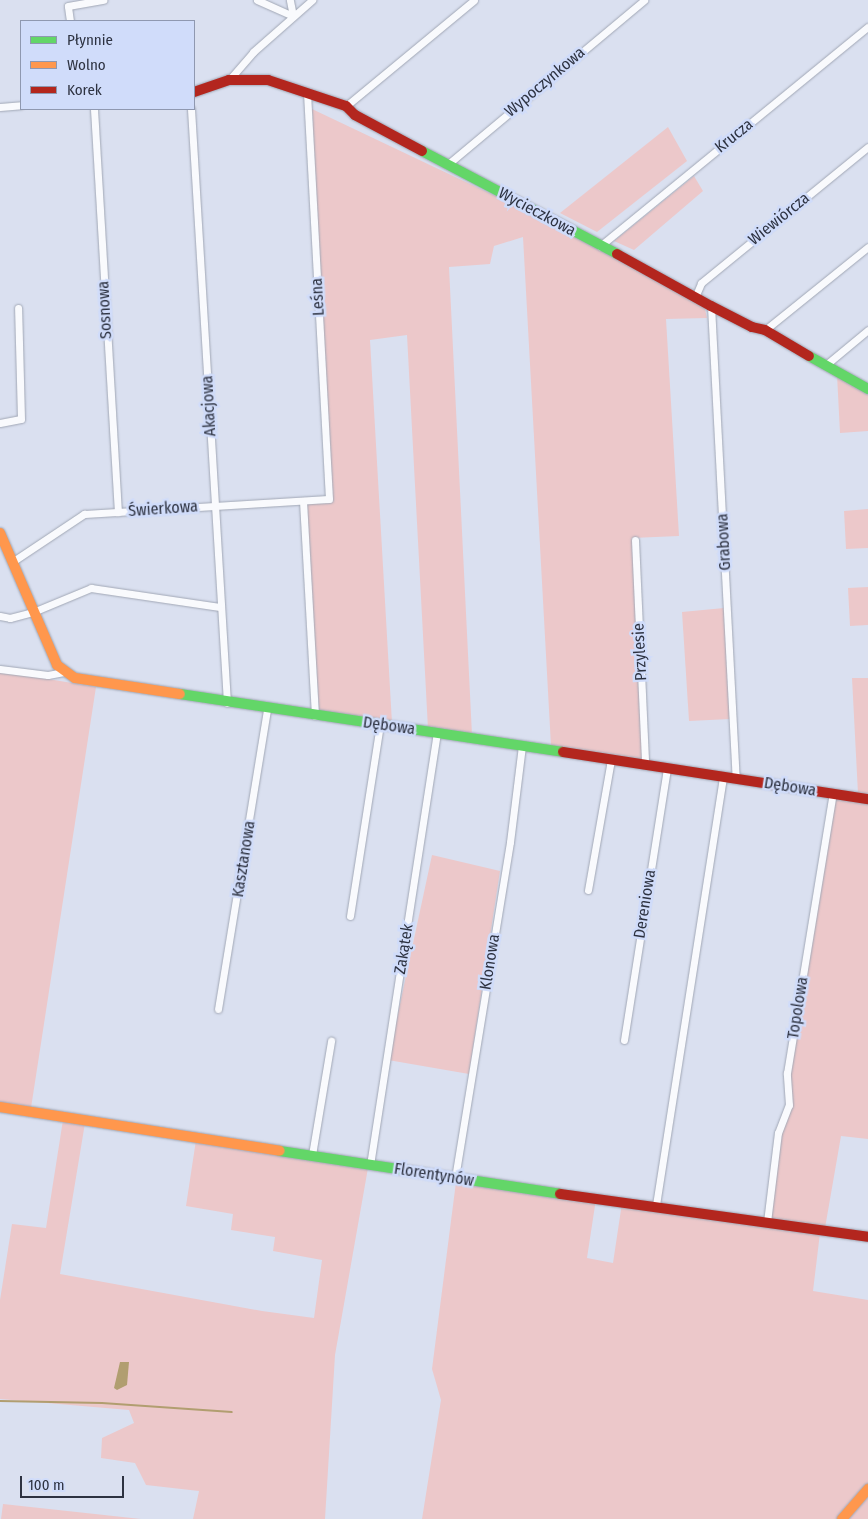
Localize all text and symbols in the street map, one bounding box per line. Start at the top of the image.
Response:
legend [20,20,195,110]
text: Płynnie [67,31,113,49]
street label: Wypoczynkowa [501,43,589,121]
text: Wolno [67,56,106,74]
text: Korek [67,81,102,99]
street label: Krucza [711,115,757,157]
street label: Wycieczkowa [495,184,579,240]
street label: Wiewiórcza [745,189,813,249]
street label: Leśna [307,278,329,316]
street label: Sosnowa [94,280,116,340]
street label: Akacjowa [198,375,220,437]
street label: Świerkowa [128,497,198,521]
street label: Grabowa [713,513,735,571]
street label: Przylesie [629,623,651,681]
street label: Dębowa [362,713,416,739]
street label: Dębowa [763,773,817,801]
street label: Kasztanowa [228,819,260,899]
street label: Dereniowa [630,868,660,940]
street label: Zakątek [391,923,417,975]
street label: Klonowa [476,933,504,991]
street label: Topolowa [784,976,812,1040]
street label: Florentynów [393,1159,475,1191]
scale bar [22,1466,126,1498]
text: 100 m [28,1476,65,1494]

